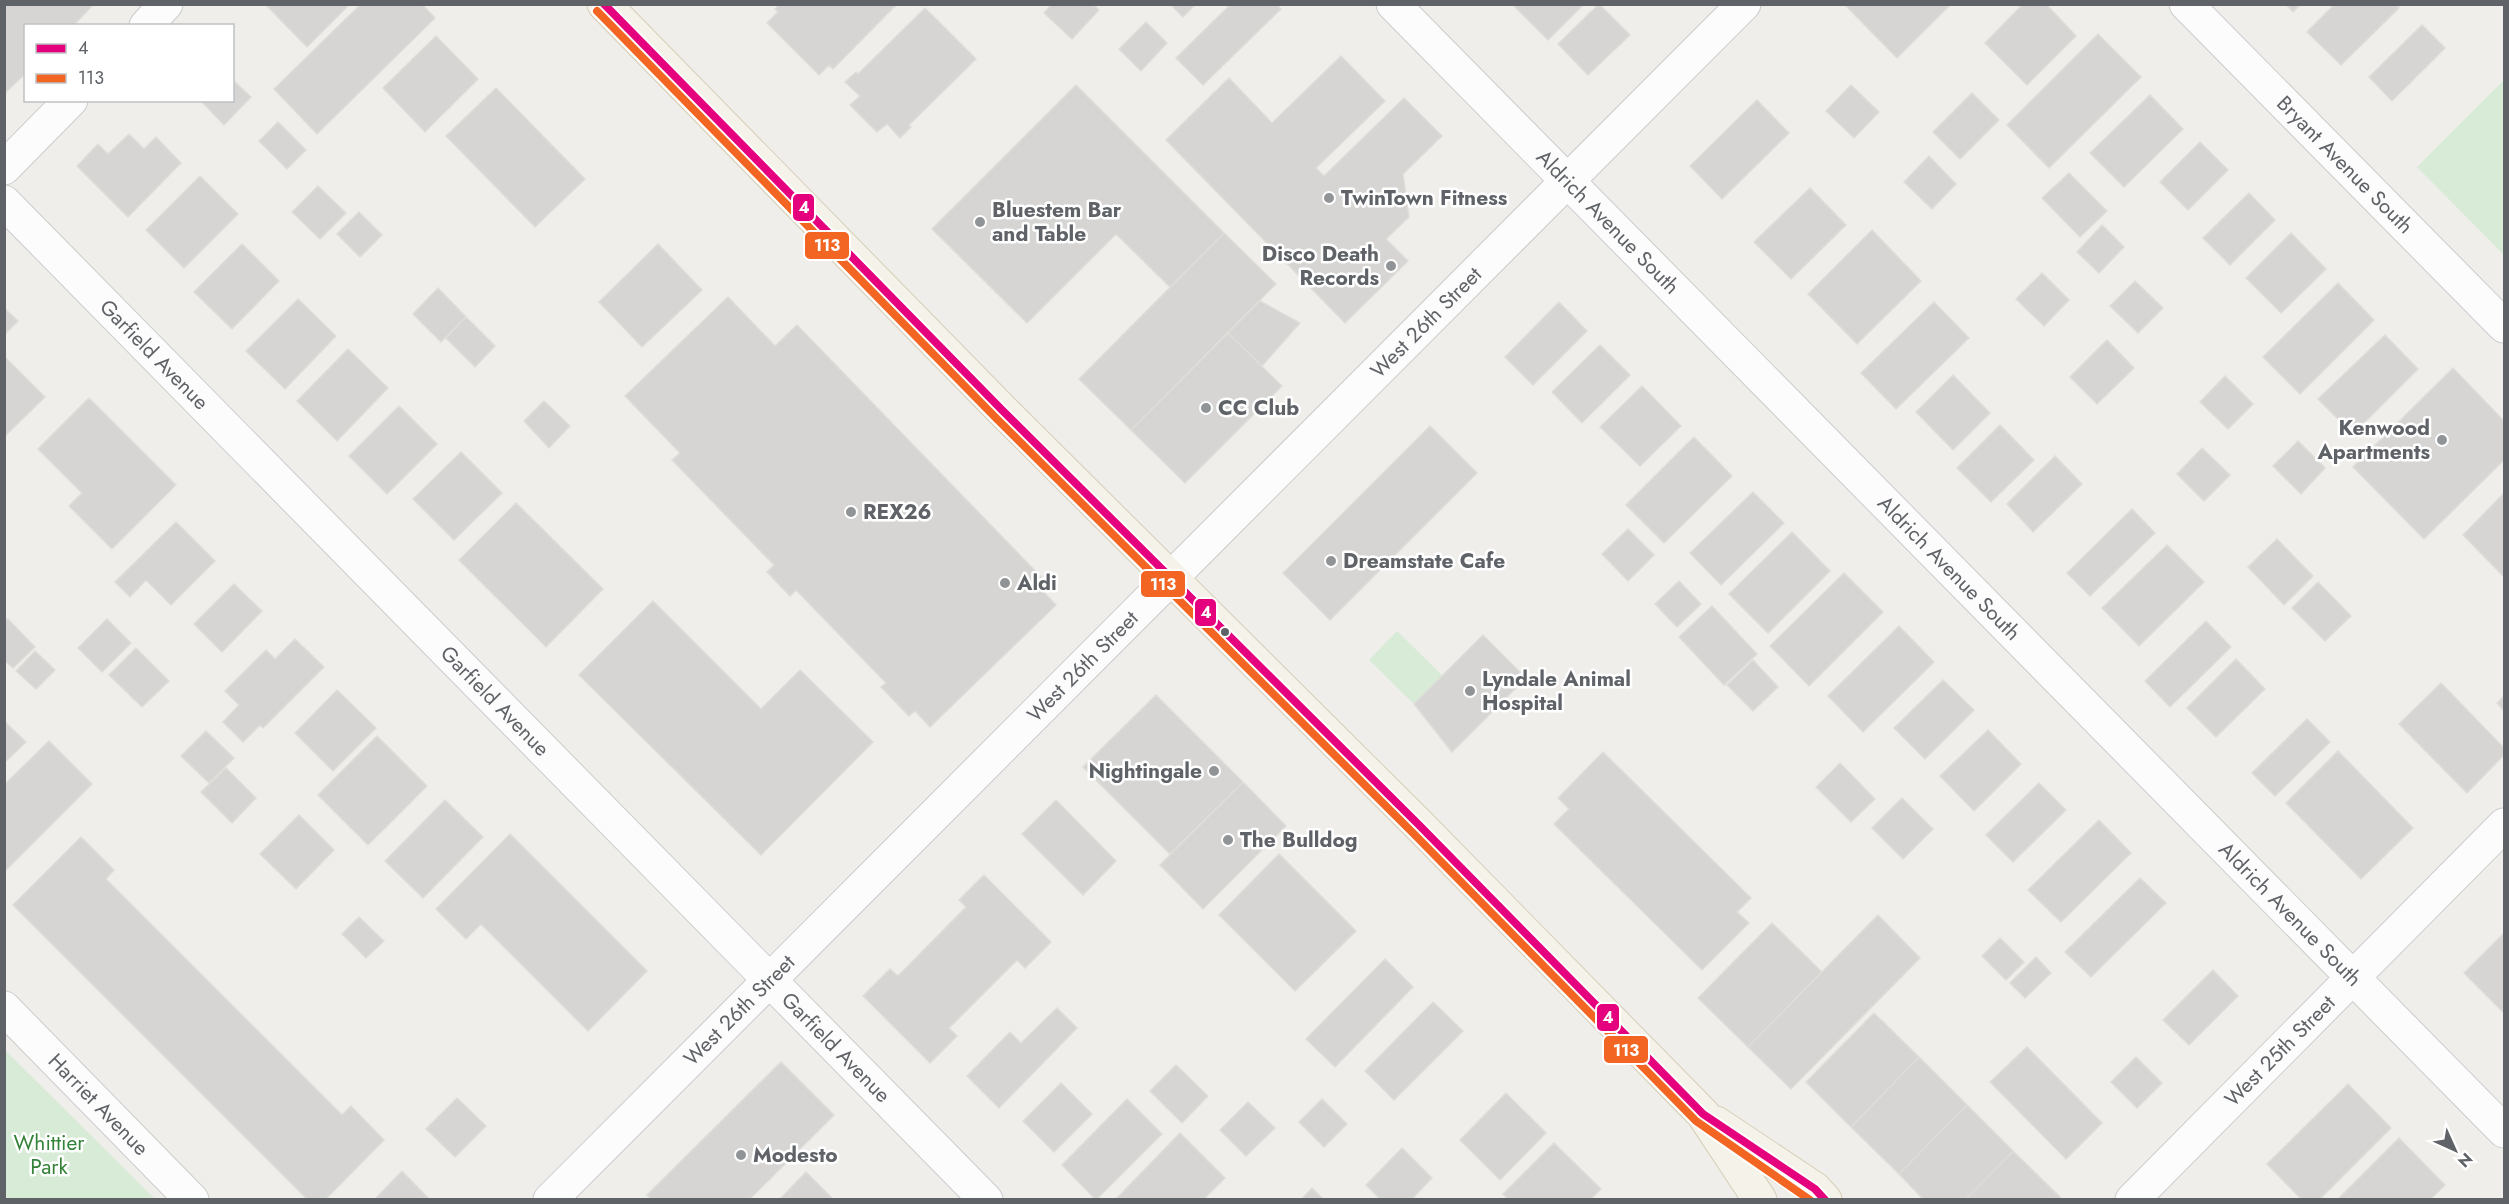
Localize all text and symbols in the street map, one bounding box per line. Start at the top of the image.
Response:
legend [24,24,234,102]
text: 4 [78,35,89,61]
text: 113 [78,65,104,91]
street label: Bryant Avenue South [2270,89,2420,241]
street label: Aldrich Avenue South [1530,143,1686,301]
place label: TwinTown Fitness [1341,183,1508,213]
marker: TwinTown Fitness [1322,191,1336,205]
line badge: 4 [792,193,815,222]
place label: Bluestem Bar and Table [992,195,1122,249]
text: 4 [798,196,810,219]
marker: Bluestem Bar and Table [973,215,987,229]
line badge: 113 [804,231,850,260]
text: 113 [814,234,840,257]
place label: Disco Death Records [1262,239,1379,293]
marker: Disco Death Records [1384,259,1398,273]
street label: West 26th Street [1364,260,1488,385]
street label: Garfield Avenue [93,293,216,417]
place label: CC Club [1218,393,1299,423]
marker: CC Club [1199,401,1213,415]
place label: Kenwood Apartments [2316,413,2430,467]
marker: Kenwood Apartments [2435,433,2449,447]
street label: Aldrich Avenue South [1871,489,2027,647]
place label: REX26 [863,497,931,527]
marker: REX26 [844,505,858,519]
place label: Dreamstate Cafe [1343,546,1505,576]
marker: Dreamstate Cafe [1324,554,1338,568]
place label: Aldi [1016,568,1057,598]
line badge: 113 [1140,570,1186,598]
text: 113 [1150,573,1176,596]
marker: Aldi [998,576,1012,590]
line badge: 4 [1194,598,1217,627]
text: 4 [1200,601,1212,624]
street label: West 26th Street [1020,604,1145,729]
unlabelled marker [1219,626,1231,638]
street label: Garfield Avenue [434,639,556,763]
place label: Lyndale Animal Hospital [1482,664,1631,718]
marker: Lyndale Animal Hospital [1463,684,1477,698]
place label: Nightingale [1088,756,1202,786]
marker: Nightingale [1207,764,1221,778]
place label: The Bulldog [1240,825,1358,855]
marker: The Bulldog [1221,833,1235,847]
street label: Aldrich Avenue South [2212,835,2369,993]
street label: West 26th Street [677,948,802,1073]
street label: Garfield Avenue [774,985,897,1110]
street label: West 25th Street [2218,988,2342,1113]
line badge: 4 [1596,1003,1620,1032]
text: 4 [1602,1006,1614,1029]
line badge: 113 [1603,1035,1649,1064]
text: 113 [1613,1039,1639,1062]
street label: Harriet Avenue [41,1047,156,1162]
north arrow [2425,1120,2485,1180]
park label: Whittier Park [14,1128,85,1182]
place label: Modesto [753,1140,838,1170]
marker: Modesto [734,1148,748,1162]
text: N [2453,1148,2478,1173]

